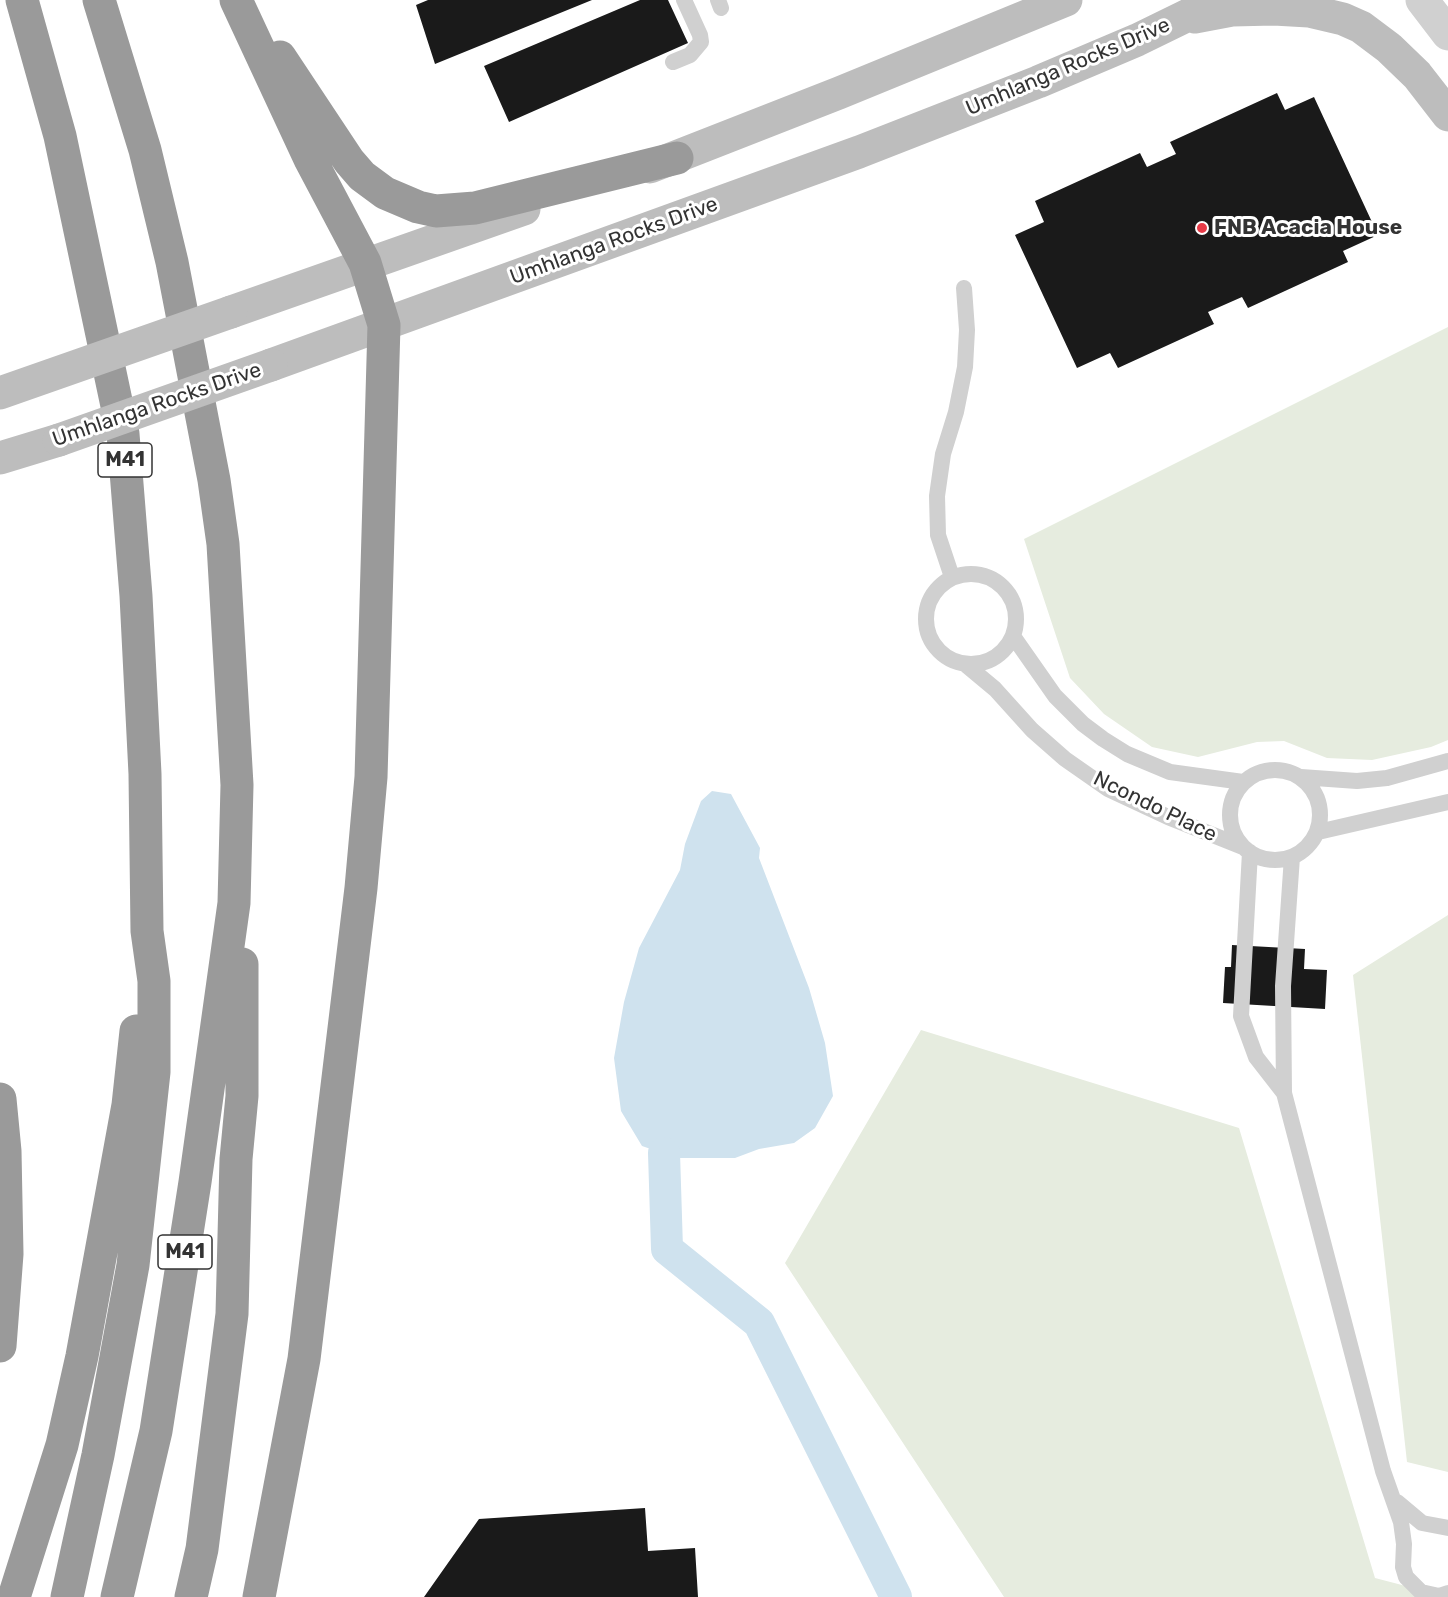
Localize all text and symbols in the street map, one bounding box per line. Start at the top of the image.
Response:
street label: Umhlanga Rocks Drive [962,13,1174,121]
street label: Umhlanga Rocks Drive [507,192,721,290]
place label: FNB Acacia House [1214,215,1402,241]
marker: FNB Acacia House [1195,221,1209,235]
street label: Umhlanga Rocks Drive [49,357,265,453]
road number: M41 [98,443,152,477]
street label: Ncondo Place [1089,766,1221,848]
road number: M41 [158,1235,212,1269]

